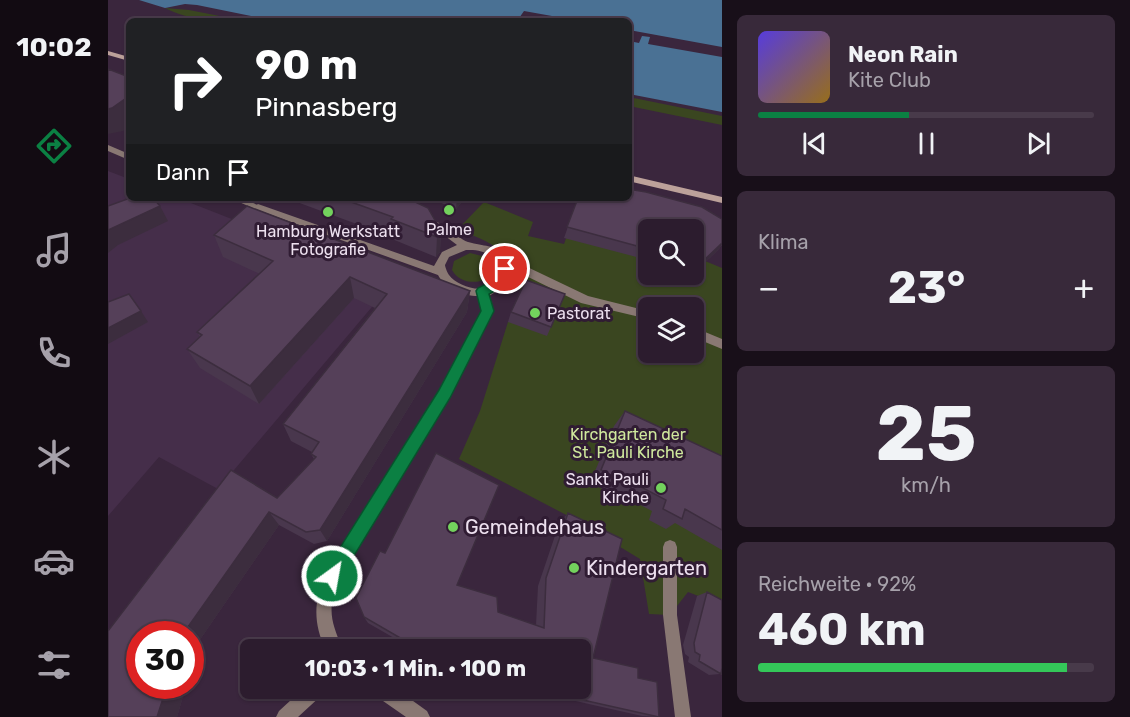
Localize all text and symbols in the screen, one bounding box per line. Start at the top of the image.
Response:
text: 10:02 [16,31,92,63]
text: 90 m [255,40,358,90]
text: Neon Rain [848,41,958,68]
icon: right [156,42,234,120]
text: Kite Club [848,68,931,92]
text: Pinnasberg [255,91,398,123]
icon: directions [33,125,75,167]
icon: previous [798,127,831,160]
icon: pause [910,127,943,160]
icon: next [1022,127,1055,160]
icon: arrive [222,156,255,189]
text: Dann [156,159,210,186]
marker: Palme [442,203,456,217]
marker: Hamburg Werkstatt Fotografie [321,205,335,219]
map controls [638,219,704,363]
button: search [638,219,704,285]
place label: Palme [426,220,472,239]
place label: Hamburg Werkstatt Fotografie [256,222,400,259]
icon: music [33,229,75,271]
text: Klima [758,230,809,254]
pin [479,243,530,294]
icon: arrive [488,252,521,285]
text: 23° [888,261,965,314]
text: − [758,268,779,307]
text: + [1073,268,1094,307]
button: layers [638,297,704,363]
place label: Pastorat [547,304,611,323]
marker: Pastorat [528,306,542,320]
icon: phone [33,332,75,374]
text: 25 [875,387,977,480]
park label: Kirchgarten der St. Pauli Kirche [570,425,686,462]
icon: climate [33,436,75,478]
place label: Sankt Pauli Kirche [566,470,649,507]
text: km/h [901,473,951,497]
marker: Sankt Pauli Kirche [654,481,668,495]
place label: Gemeindehaus [465,515,604,539]
marker: Gemeindehaus [446,520,460,534]
icon: car [33,540,75,582]
position arrow [300,544,364,608]
place label: Kindergarten [586,556,707,580]
marker: Kindergarten [567,561,581,575]
text: Reichweite · 92% [758,572,916,596]
text: 460 km [758,603,926,656]
speed limit sign: 30 [126,621,204,699]
icon: filters [33,644,75,686]
text: 10:03 · 1 Min. · 100 m [305,655,526,682]

